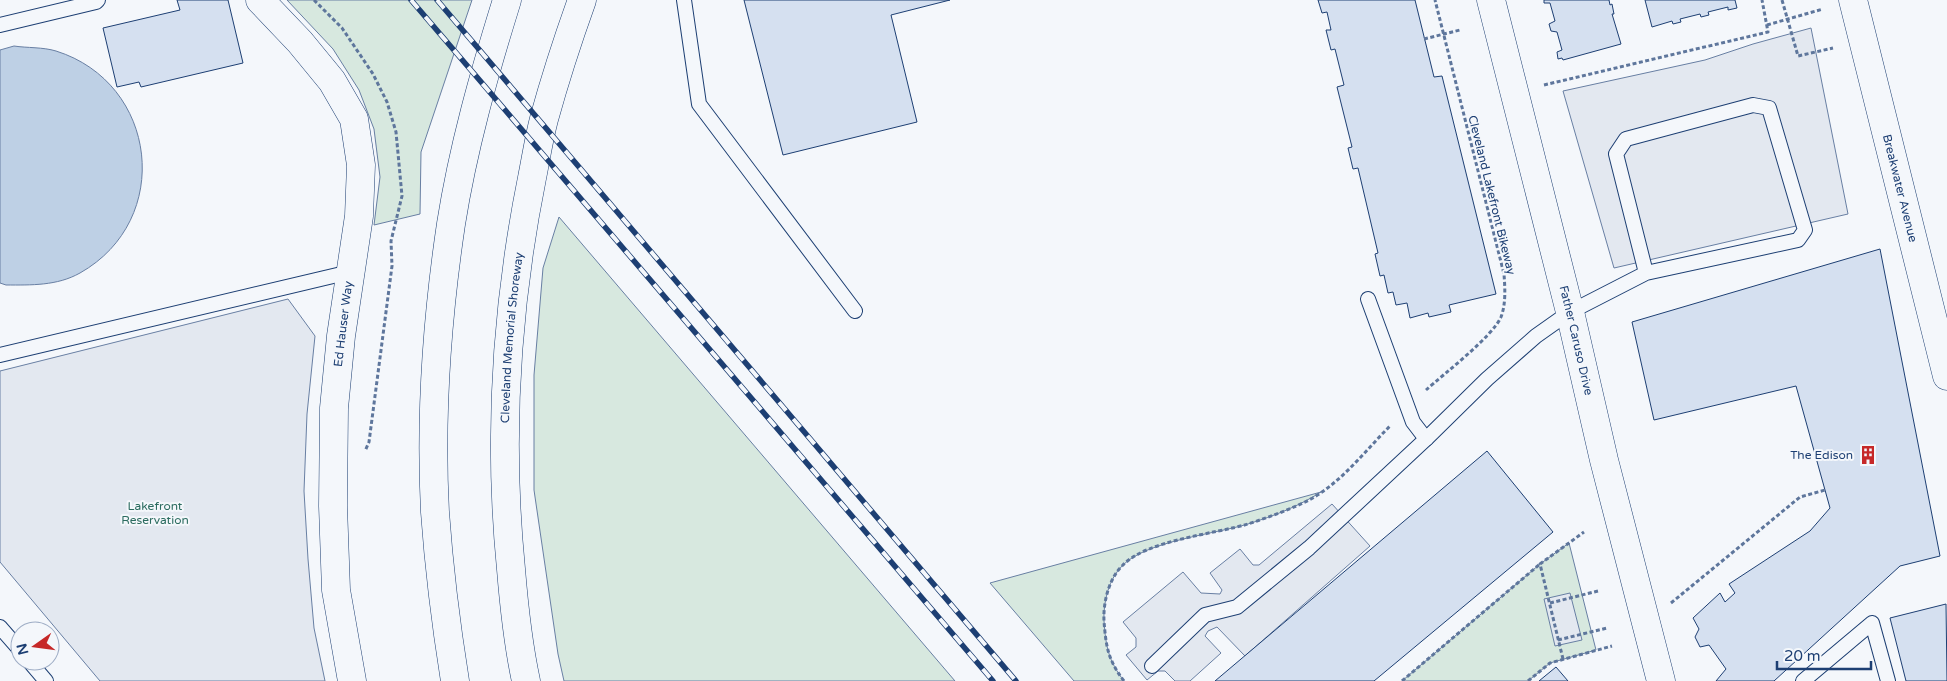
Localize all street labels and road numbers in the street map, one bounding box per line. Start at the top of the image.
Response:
street label: Cleveland Lakefront Bikeway [1465,114,1519,277]
street label: Breakwater Avenue [1880,133,1920,244]
street label: Cleveland Memorial Shoreway [498,251,526,423]
street label: Ed Hauser Way [331,280,355,368]
street label: Father Caruso Drive [1557,284,1596,397]

